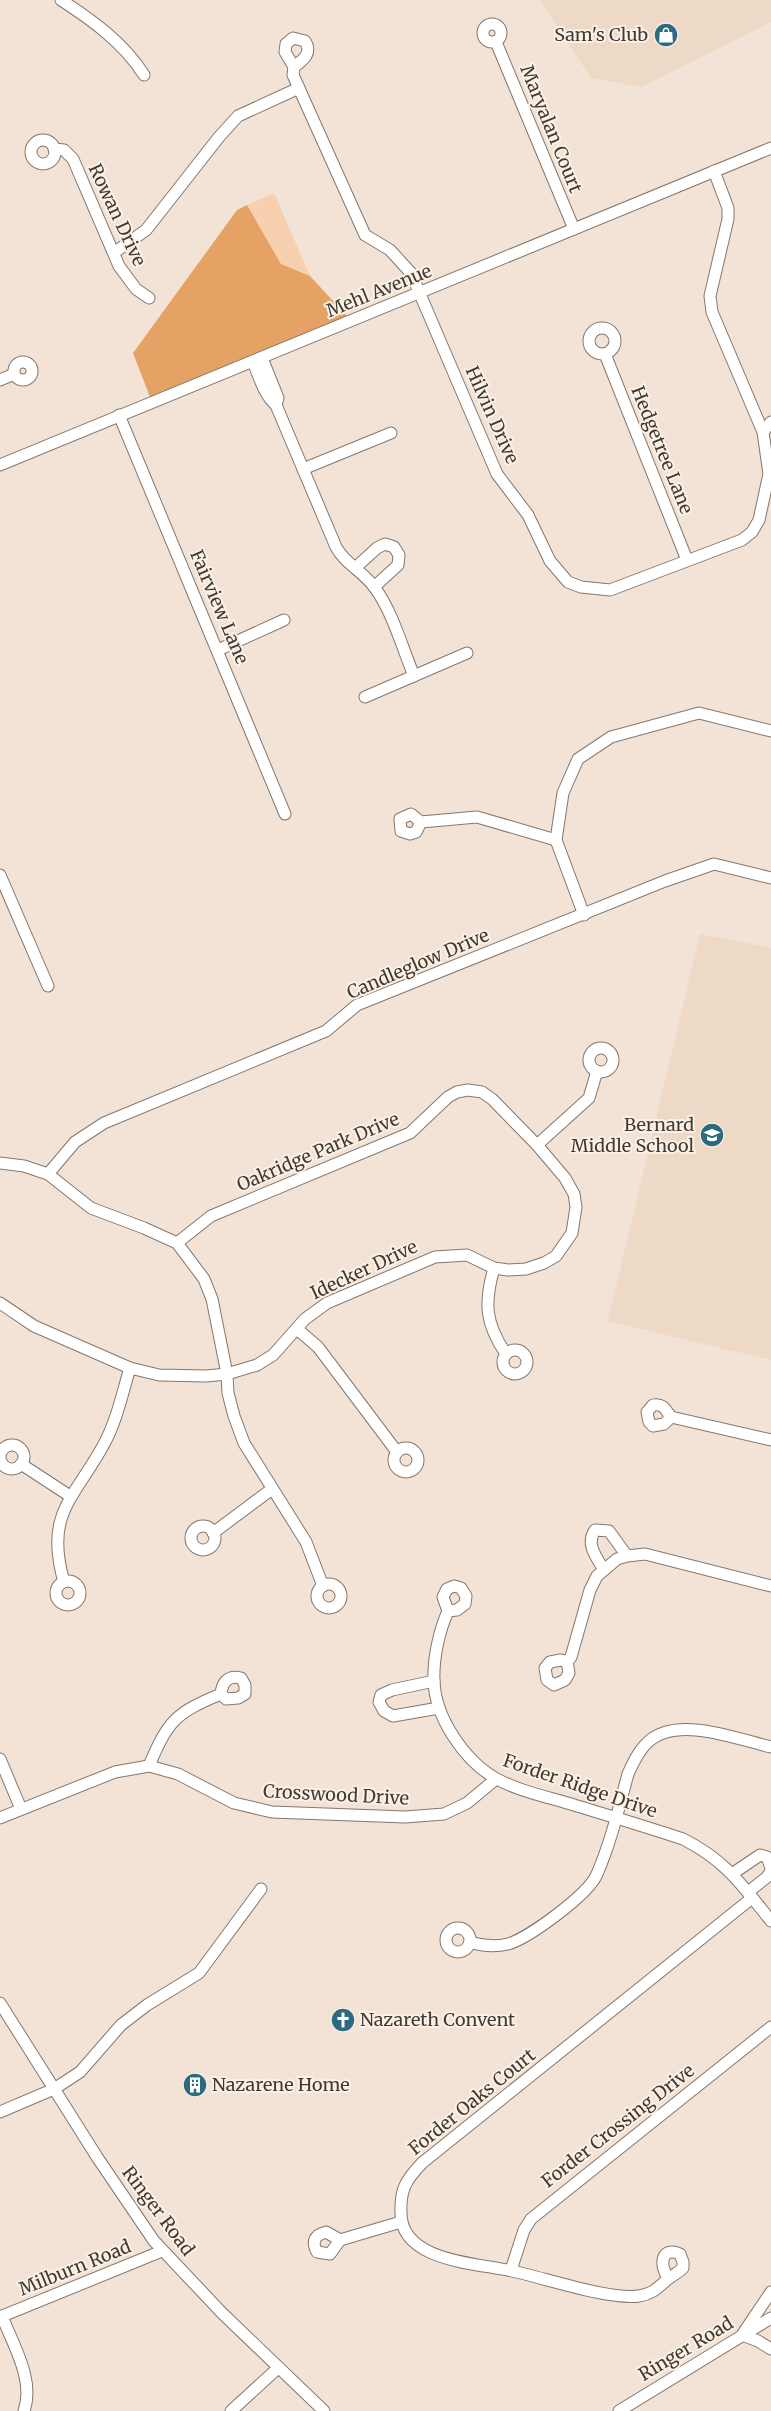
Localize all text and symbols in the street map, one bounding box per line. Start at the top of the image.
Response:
shop icon: Sam's Club [653,22,679,48]
place label: Sam's Club [554,23,648,46]
street label: Maryalan Court [515,62,588,196]
street label: Rowan Drive [84,160,151,270]
street label: Mehl Avenue [323,259,435,322]
street label: Hilvin Drive [461,362,524,467]
street label: Hedgetree Lane [626,383,699,517]
street label: Fairview Lane [185,546,254,667]
street label: Candleglow Drive [343,923,492,1004]
street label: Oakridge Park Drive [233,1107,403,1196]
place label: Bernard Middle School [571,1113,694,1157]
school or university icon: Bernard Middle School [699,1122,725,1148]
street label: Idecker Drive [307,1235,421,1304]
street label: Forder Ridge Drive [500,1748,660,1823]
street label: Crosswood Drive [262,1779,410,1810]
church icon: Nazareth Convent [330,2007,356,2033]
place label: Nazareth Convent [360,2008,515,2031]
street label: Forder Oaks Court [404,2043,540,2160]
street label: Forder Crossing Drive [537,2059,699,2192]
building icon: Nazarene Home [182,2072,208,2098]
place label: Nazarene Home [212,2073,350,2096]
street label: Ringer Road [117,2161,200,2260]
street label: Milburn Road [15,2235,134,2300]
street label: Ringer Road [634,2311,737,2386]

